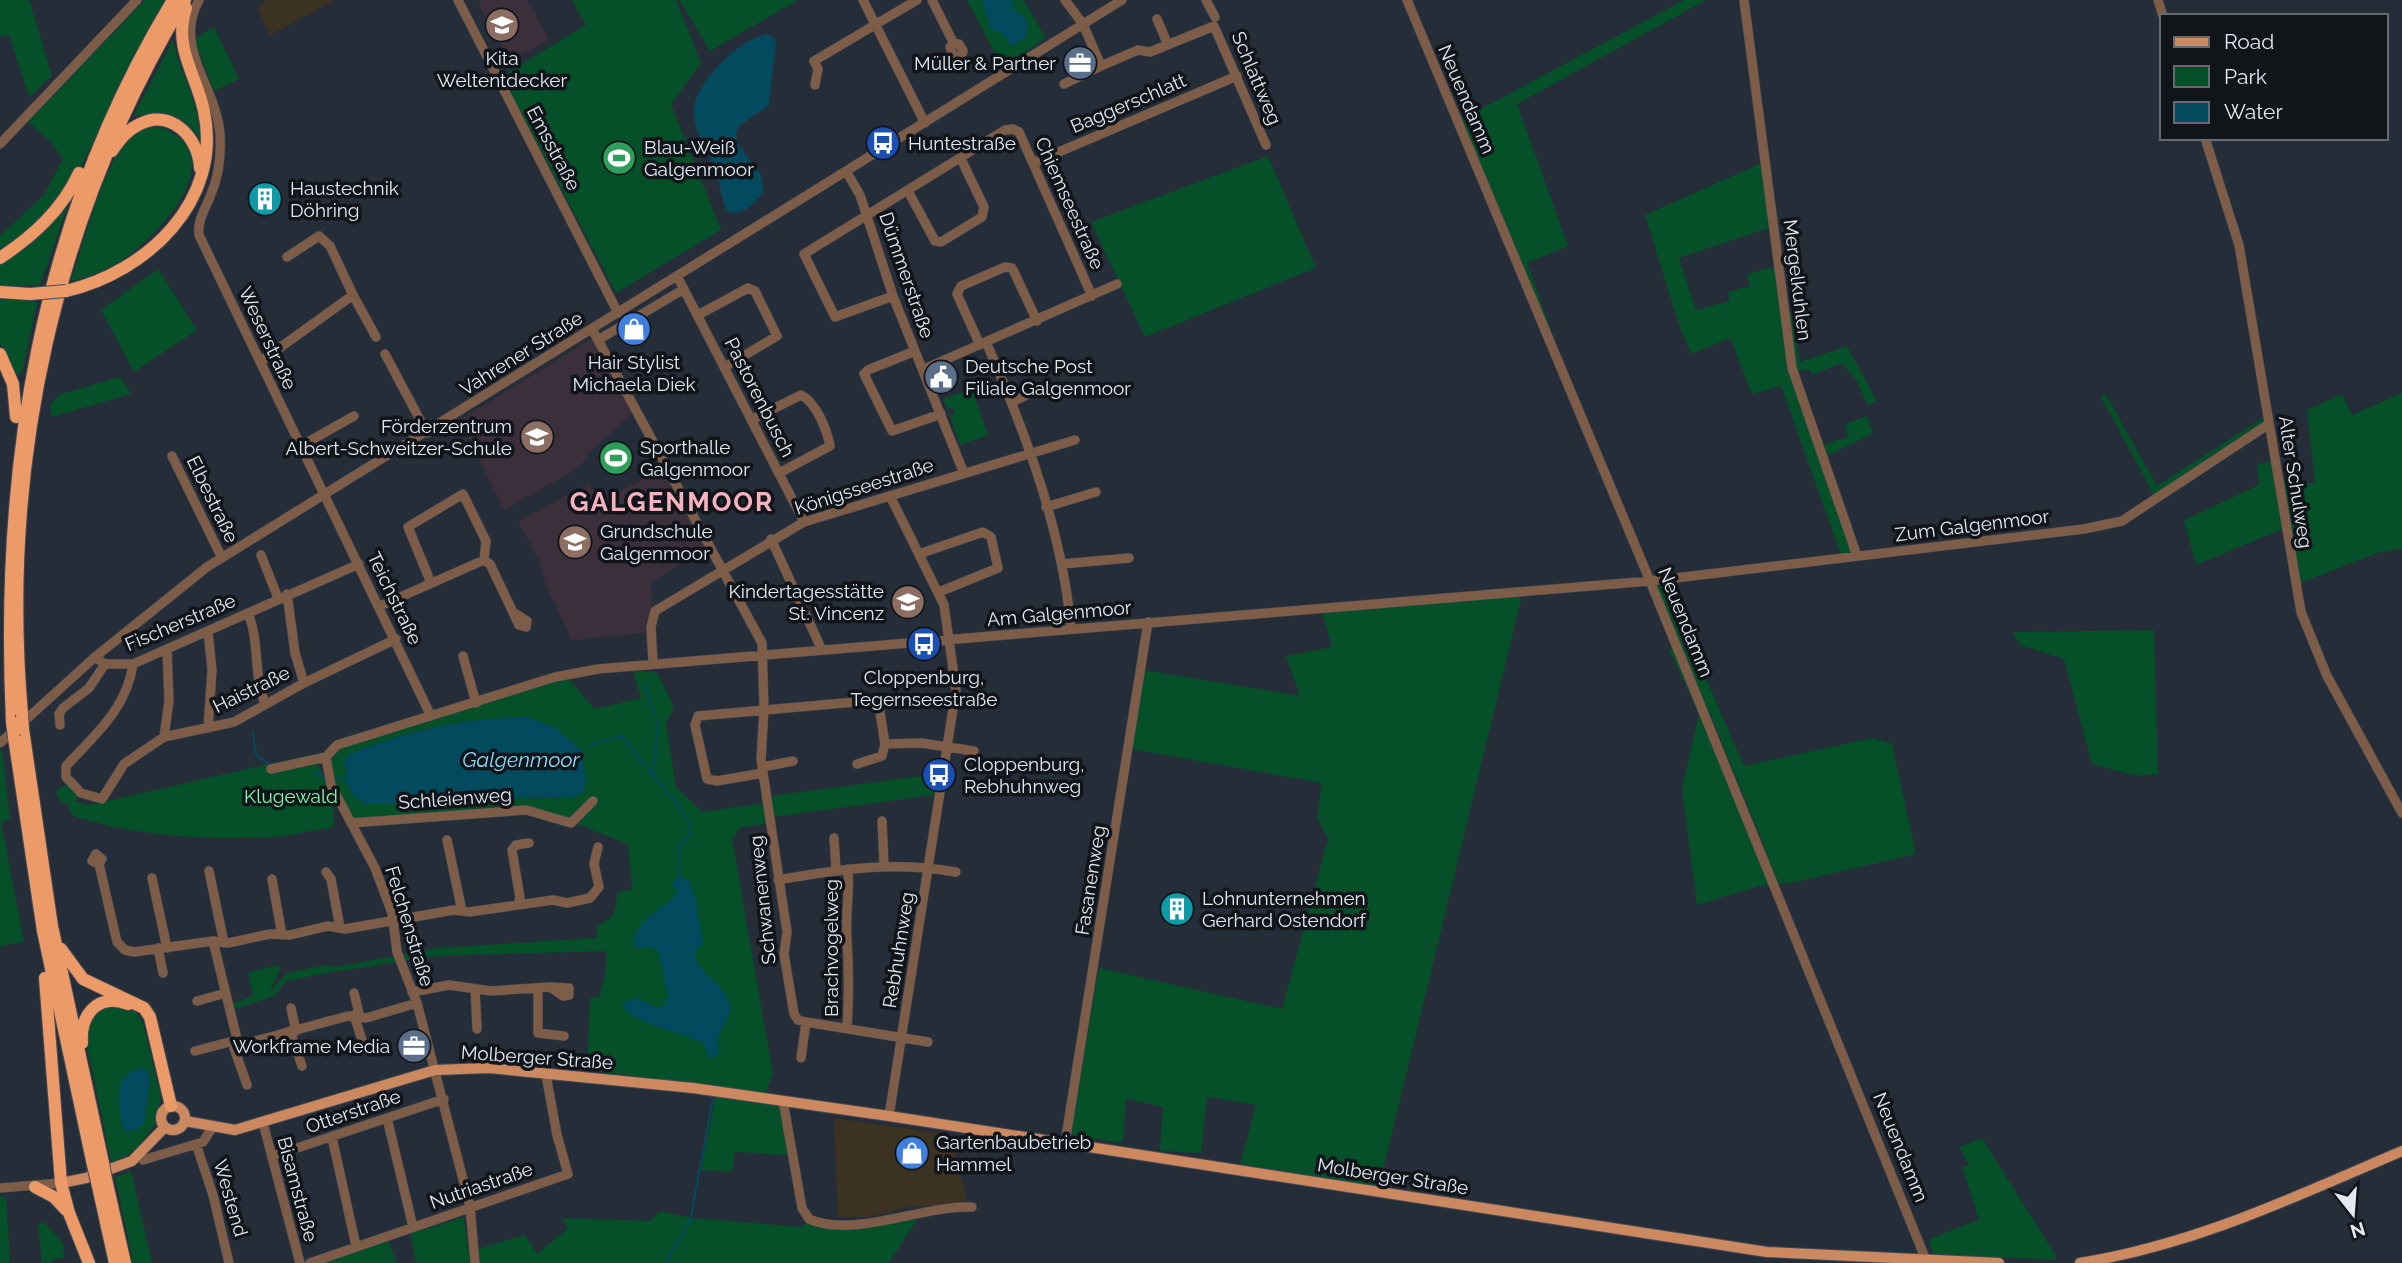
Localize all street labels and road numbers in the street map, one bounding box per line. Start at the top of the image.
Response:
street label: Schlattweg [1227,28,1287,128]
street label: Neuendamm [1434,41,1500,157]
street label: Baggerschlatt [1067,69,1190,137]
street label: Emsstraße [523,102,585,194]
street label: Chiemseestraße [1031,133,1109,273]
street label: Dümmerstraße [875,209,939,341]
street label: Mergelkuhlen [1780,218,1816,342]
street label: Weserstraße [235,283,301,393]
street label: Vahrener Straße [456,306,586,400]
street label: Pastorenbusch [720,334,800,460]
street label: Alter Schulweg [2275,414,2317,550]
street label: Elbestraße [183,452,243,546]
street label: Königsseestraße [792,453,936,519]
street label: Zum Galgenmoor [1894,505,2051,545]
street label: Teichstraße [363,548,427,648]
street label: Neuendamm [1654,564,1718,680]
street label: Fischerstraße [121,589,239,655]
street label: Am Galgenmoor [986,596,1133,630]
street label: Haistraße [209,661,293,717]
street label: Schleienweg [398,783,512,813]
street label: Fasanenweg [1070,823,1110,937]
street label: Schwanenweg [744,834,780,966]
street label: Felchenstraße [381,863,439,989]
street label: Brachvogelweg [820,879,842,1017]
street label: Rebhuhnweg [878,890,918,1010]
street label: Molberger Straße [460,1041,614,1073]
street label: Otterstraße [303,1085,403,1137]
street label: Neuendamm [1869,1089,1933,1205]
street label: Bisamstraße [273,1134,323,1244]
street label: Molberger Straße [1316,1153,1470,1199]
street label: Westend [210,1157,252,1239]
street label: Nutriastraße [427,1157,535,1213]

